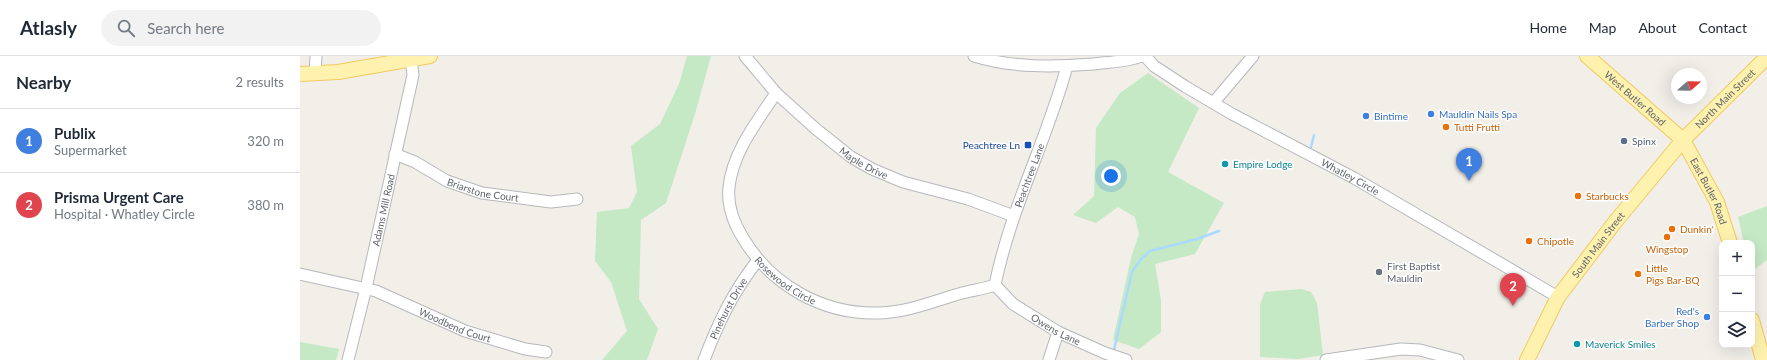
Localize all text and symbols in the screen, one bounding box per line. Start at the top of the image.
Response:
search box [101,10,381,46]
text: Atlasly [20,16,77,39]
icon: search [115,17,137,39]
text: Search here [147,19,225,37]
text: Home [1529,19,1567,36]
text: Map [1589,19,1616,36]
text: About [1638,19,1676,36]
text: Contact [1698,19,1747,36]
street label: North Main Street [1692,66,1758,131]
street label: West Butler Road [1602,68,1668,128]
north arrow [1671,68,1707,104]
text: Nearby [16,72,71,93]
text: 2 results [236,74,284,90]
place label: Mauldin Nails Spa [1439,108,1517,120]
marker: Mauldin Nails Spa [1426,109,1436,119]
place label: Bintime [1374,110,1408,122]
marker: Bintime [1361,111,1371,121]
place label: Tutti Frutti [1454,121,1500,133]
marker: Tutti Frutti [1441,122,1451,132]
text: Publix [54,124,96,142]
text: 1 [25,133,33,149]
text: 320 m [247,133,284,149]
place label: Spinx [1632,135,1656,147]
marker: Spinx [1619,136,1629,146]
place label: Peachtree Ln [963,139,1020,151]
marker: Peachtree Ln [1023,140,1033,150]
text: Supermarket [54,142,127,158]
street label: Peachtree Lane [1012,142,1047,209]
street label: Maple Drive [837,144,890,181]
pin: 1 [1456,148,1482,181]
street label: Whatley Circle [1319,156,1382,197]
street label: East Butler Road [1688,156,1730,226]
place label: Empire Lodge [1233,158,1293,170]
marker: Empire Lodge [1220,159,1230,169]
your location [1101,166,1121,186]
street label: Adams Mill Road [369,173,397,247]
street label: Briarstone Court [446,176,520,204]
text: Prisma Urgent Care [54,188,184,206]
place label: Starbucks [1586,190,1629,202]
marker: Starbucks [1573,191,1583,201]
text: 2 [25,197,33,213]
text: 380 m [247,197,284,213]
text: Hospital · Whatley Circle [54,206,195,222]
street label: South Main Street [1569,209,1627,280]
place label: Dunkin' [1680,223,1714,235]
marker: Dunkin' [1667,224,1677,234]
marker: Wingstop [1662,232,1672,242]
place label: Chipotle [1537,235,1574,247]
marker: Chipotle [1524,236,1534,246]
map controls [1719,240,1755,348]
button: + [1719,240,1755,276]
place label: Wingstop [1646,243,1689,255]
street label: Rosewood Circle [752,254,818,307]
place label: First Baptist Mauldin [1387,260,1441,284]
place label: Little Pigs Bar-BQ [1646,262,1699,286]
marker: First Baptist Mauldin [1374,267,1384,277]
marker: Little Pigs Bar-BQ [1633,269,1643,279]
pin: 2 [1500,273,1526,306]
street label: Pinehurst Drive [707,275,749,341]
button: − [1719,276,1755,312]
street label: Woodbend Court [417,305,493,345]
place label: Red's Barber Shop [1645,305,1699,329]
street label: Owens Lane [1029,311,1082,347]
marker: Red's Barber Shop [1702,312,1712,322]
button: layers [1719,312,1755,348]
place label: Maverick Smiles [1585,338,1656,350]
marker: Maverick Smiles [1572,339,1582,349]

